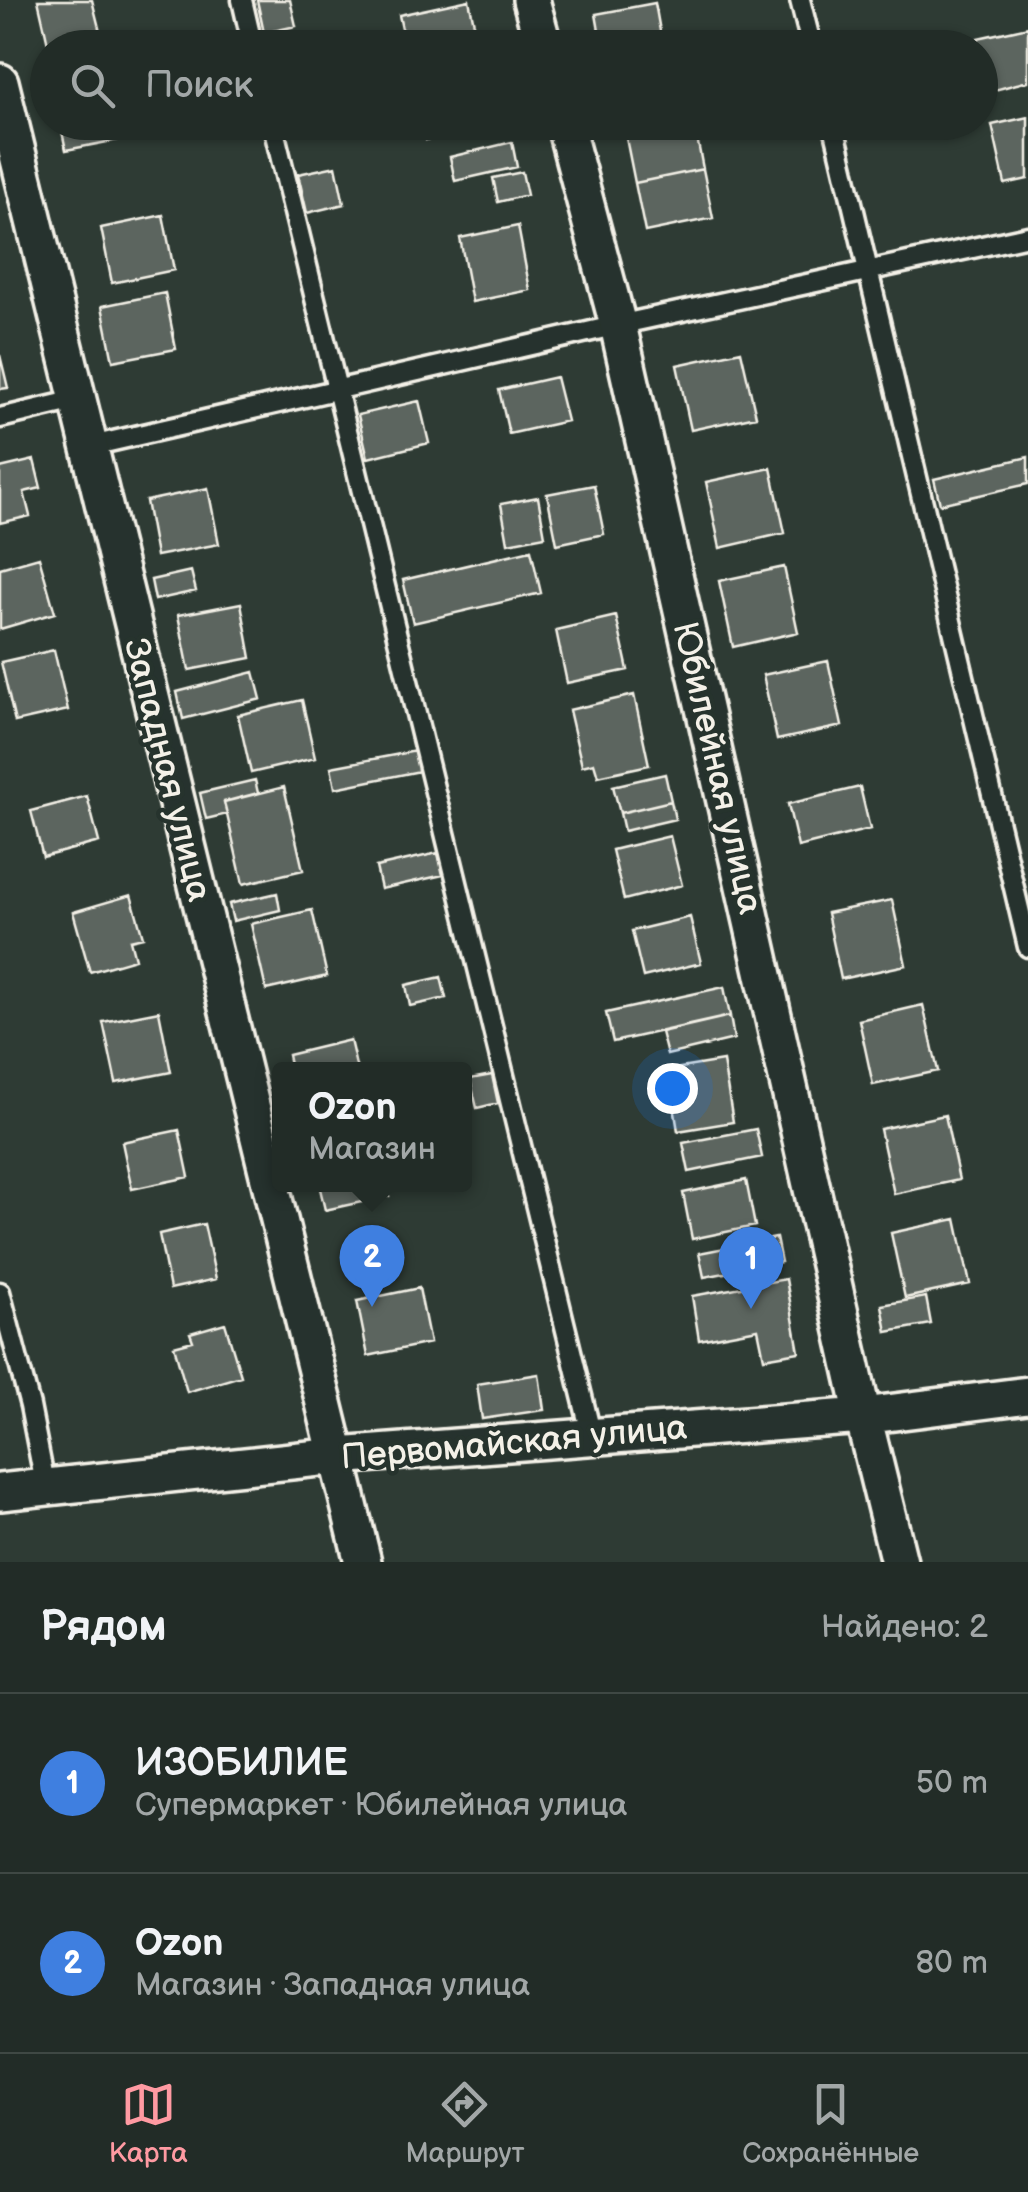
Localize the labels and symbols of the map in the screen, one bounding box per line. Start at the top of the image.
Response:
street label: Юбилейная улица [662,618,772,919]
street label: Западная улица [114,634,221,906]
your location [647,1063,698,1114]
pin: 2 [340,1224,404,1307]
pin: 1 [718,1226,784,1309]
street label: Первомайская улица [339,1406,689,1480]

